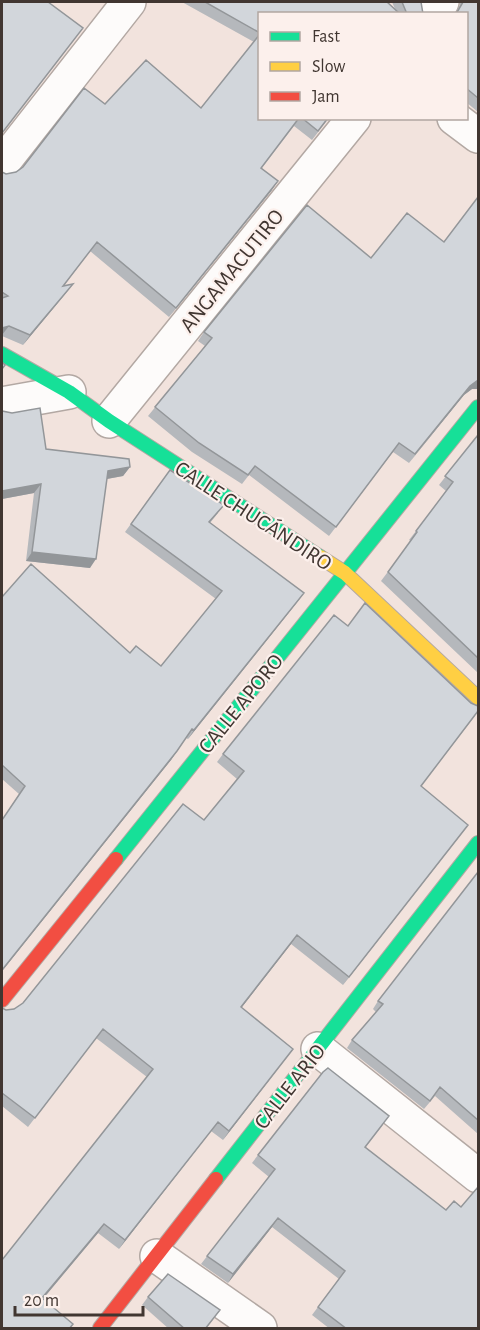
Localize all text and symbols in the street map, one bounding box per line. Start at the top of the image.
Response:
legend [258,12,468,120]
text: Fast [312,28,340,46]
text: Slow [312,58,345,76]
text: Jam [312,88,340,106]
street label: ANGAMACUTIRO [176,205,288,336]
street label: CALLE CHUCÁNDIRO [171,456,336,575]
street label: CALLE APORO [194,650,287,757]
street label: CALLE ARIO [250,1040,330,1133]
scale bar [15,1279,142,1317]
text: 20 m [24,1292,59,1310]

